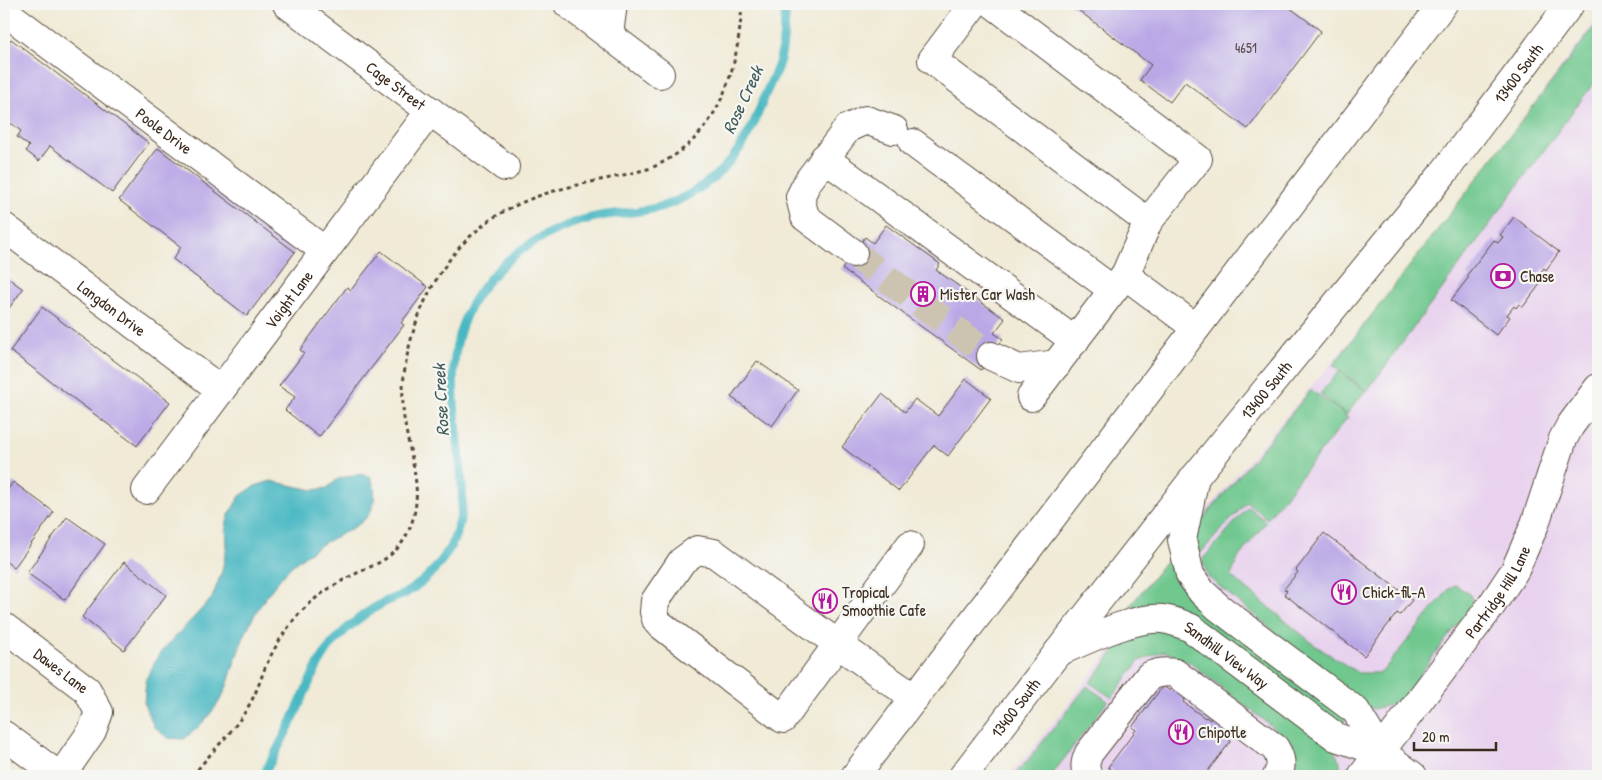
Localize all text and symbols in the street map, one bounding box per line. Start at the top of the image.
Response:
house number: 4651 [1235,38,1257,57]
street label: 13400 South [1489,38,1548,107]
street label: Cage Street [361,56,431,115]
water label: Rose Creek [716,60,770,138]
street label: Poole Drive [132,102,197,159]
bank icon: Chase [1490,263,1516,289]
street label: Voight Lane [260,265,318,333]
place label: Chase [1520,265,1555,287]
street label: Langdon Drive [73,275,151,341]
building icon: Mister Car Wash [910,281,936,307]
place label: Mister Car Wash [940,283,1035,305]
street label: 13400 South [1236,356,1297,424]
water label: Rose Creek [426,362,455,437]
street label: Partridge Hill Lane [1460,542,1536,643]
restaurant icon: Chick-fil-A [1331,579,1357,605]
place label: Tropical Smoothie Cafe [842,581,927,621]
place label: Chick-fil-A [1362,581,1426,603]
restaurant icon: Tropical Smoothie Cafe [812,588,838,614]
street label: Sandhill View Way [1181,616,1274,694]
street label: Dawes Lane [29,643,94,699]
street label: 13400 South [985,673,1045,742]
restaurant icon: Chipotle [1168,719,1194,745]
scale bar [1414,720,1497,752]
place label: Chipotle [1198,721,1247,743]
text: 20 m [1422,726,1449,747]

